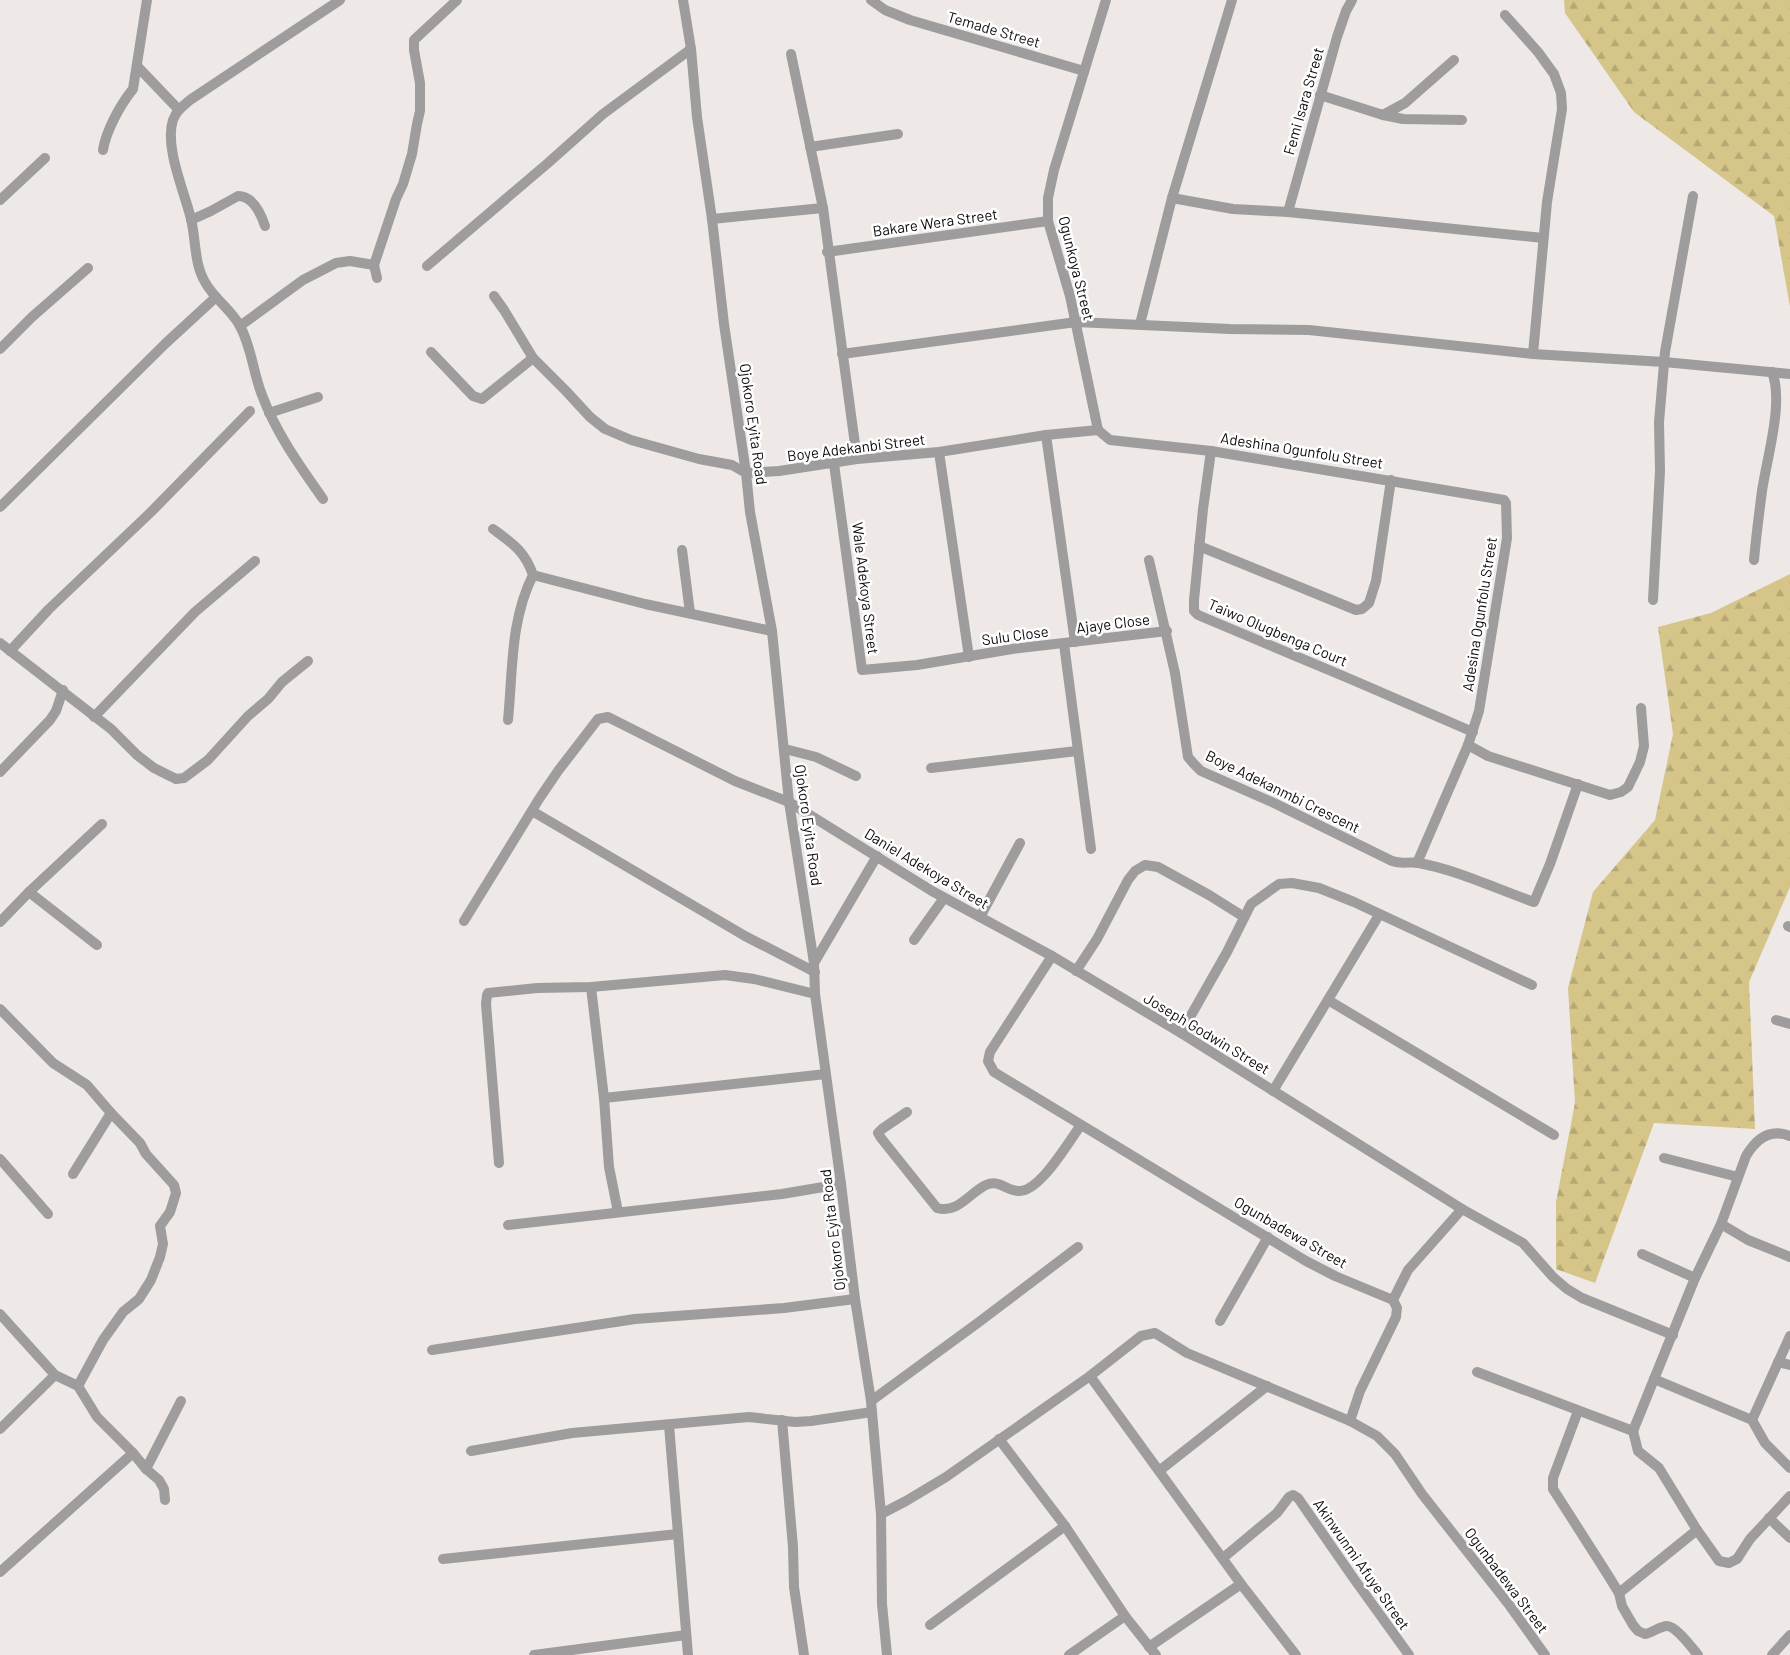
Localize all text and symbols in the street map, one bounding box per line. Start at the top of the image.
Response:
street label: Temade Street [946,7,1042,51]
street label: Femi Isara Street [1279,45,1327,157]
street label: Bakare Wera Street [871,204,999,240]
street label: Ogunkoya Street [1055,214,1099,322]
street label: Ojokoro Eyita Road [737,362,771,486]
street label: Adeshina Ogunfolu Street [1219,428,1385,472]
street label: Boye Adekanbi Street [786,430,926,464]
street label: Wale Adekoya Street [849,521,883,655]
street label: Adesina Ogunfolu Street [1458,535,1500,693]
street label: Taiwo Olugbenga Court [1206,594,1350,670]
street label: Ajaye Close [1075,610,1151,636]
street label: Sulu Close [980,621,1050,649]
street label: Boye Adekanmbi Crescent [1203,746,1363,836]
street label: Ojokoro Eyita Road [792,763,826,887]
street label: Daniel Adekoya Street [862,824,992,912]
street label: Joseph Godwin Street [1141,988,1273,1078]
street label: Ojokoro Eyita Road [816,1168,848,1292]
street label: Ogunbadewa Street [1231,1192,1351,1272]
street label: Akinwunmi Afuye Street [1310,1495,1414,1633]
street label: Ogunbadewa Street [1461,1524,1553,1636]

